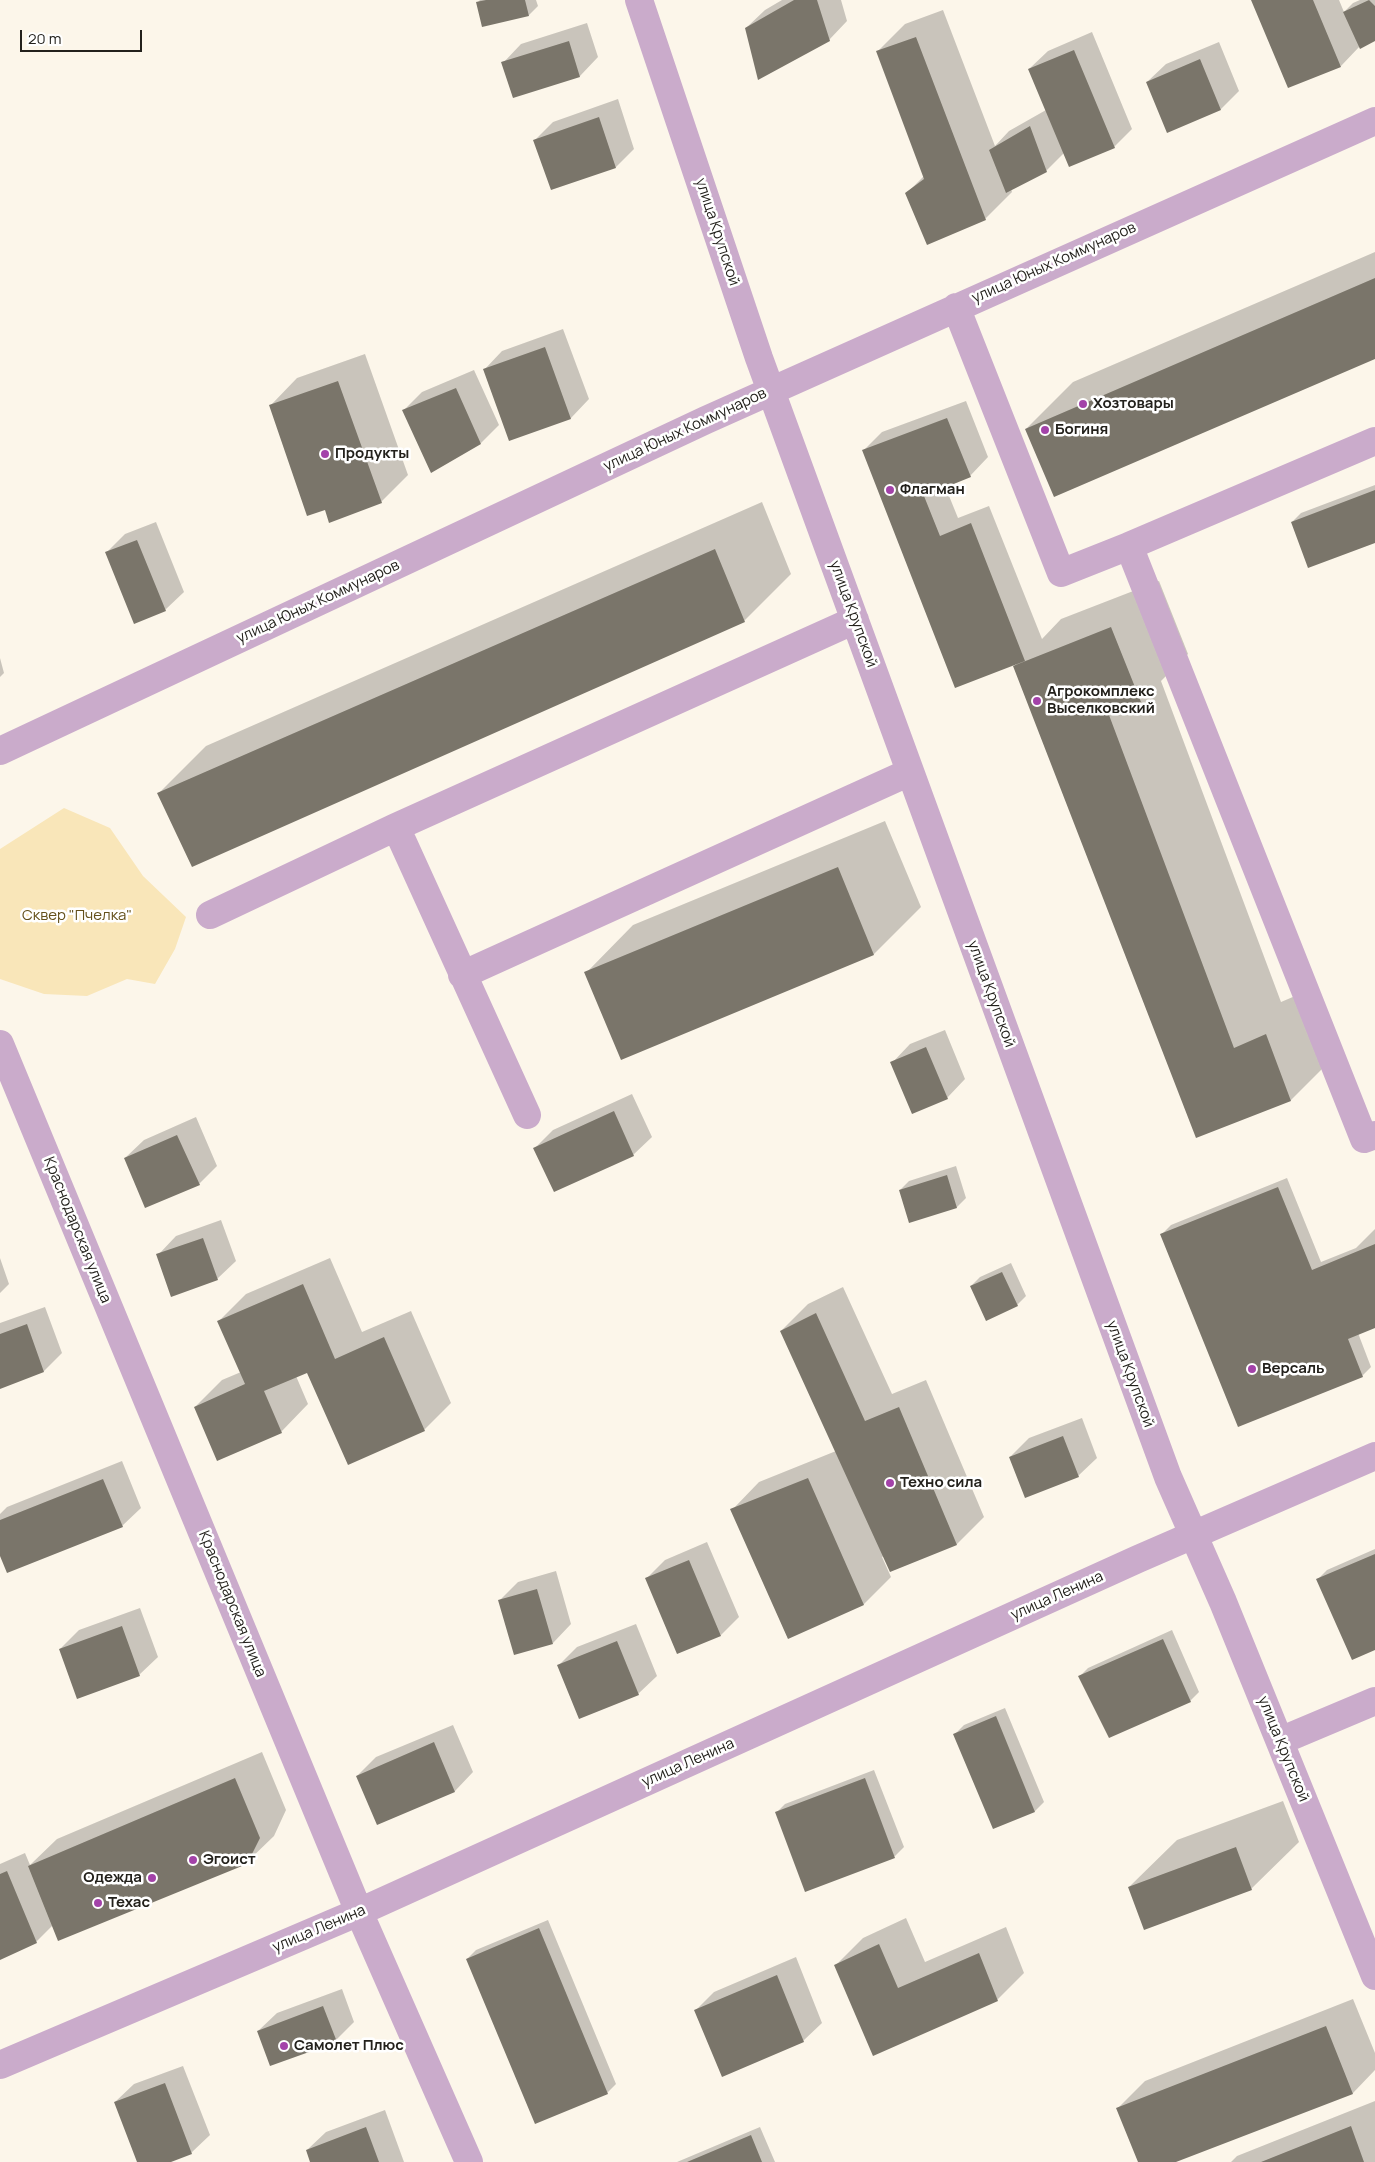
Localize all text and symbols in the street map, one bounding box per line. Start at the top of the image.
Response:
scale bar [22,20,145,52]
text: 20 m [28,28,61,49]
street label: улица Крупской [691,176,743,288]
street label: улица Юных Коммунаров [969,219,1139,307]
street label: улица Юных Коммунаров [601,384,769,476]
place label: Хозтовары [1093,395,1174,413]
marker: Хозтовары [1077,398,1089,410]
place label: Богиня [1055,421,1108,439]
marker: Богиня [1039,424,1051,436]
place label: Продукты [335,445,409,463]
marker: Продукты [319,448,331,460]
place label: Флагман [900,481,965,499]
marker: Флагман [884,484,896,496]
street label: улица Юных Коммунаров [234,556,402,648]
street label: улица Крупской [825,558,881,670]
place label: Агрокомплекс Выселковский [1047,683,1155,718]
marker: Агрокомплекс Выселковский [1031,695,1043,707]
park label: Сквер "Пчелка" [22,907,132,925]
street label: улица Крупской [963,938,1019,1050]
street label: Краснодарская улица [39,1154,115,1306]
street label: улица Крупской [1102,1318,1158,1430]
place label: Версаль [1262,1360,1324,1378]
marker: Версаль [1246,1363,1258,1375]
place label: Техно сила [900,1474,982,1492]
marker: Техно сила [884,1477,896,1489]
street label: Краснодарская улица [194,1528,270,1680]
street label: улица Ленина [1008,1568,1106,1624]
street label: улица Крупской [1254,1694,1312,1804]
street label: улица Ленина [639,1735,737,1791]
place label: Эгоист [203,1851,256,1869]
marker: Эгоист [187,1854,199,1866]
place label: Одежда [83,1869,142,1887]
marker: Одежда [146,1872,158,1884]
place label: Техас [108,1894,150,1912]
marker: Техас [92,1897,104,1909]
street label: улица Ленина [270,1901,368,1957]
place label: Самолет Плюс [294,2037,404,2055]
marker: Самолет Плюс [278,2040,290,2052]

